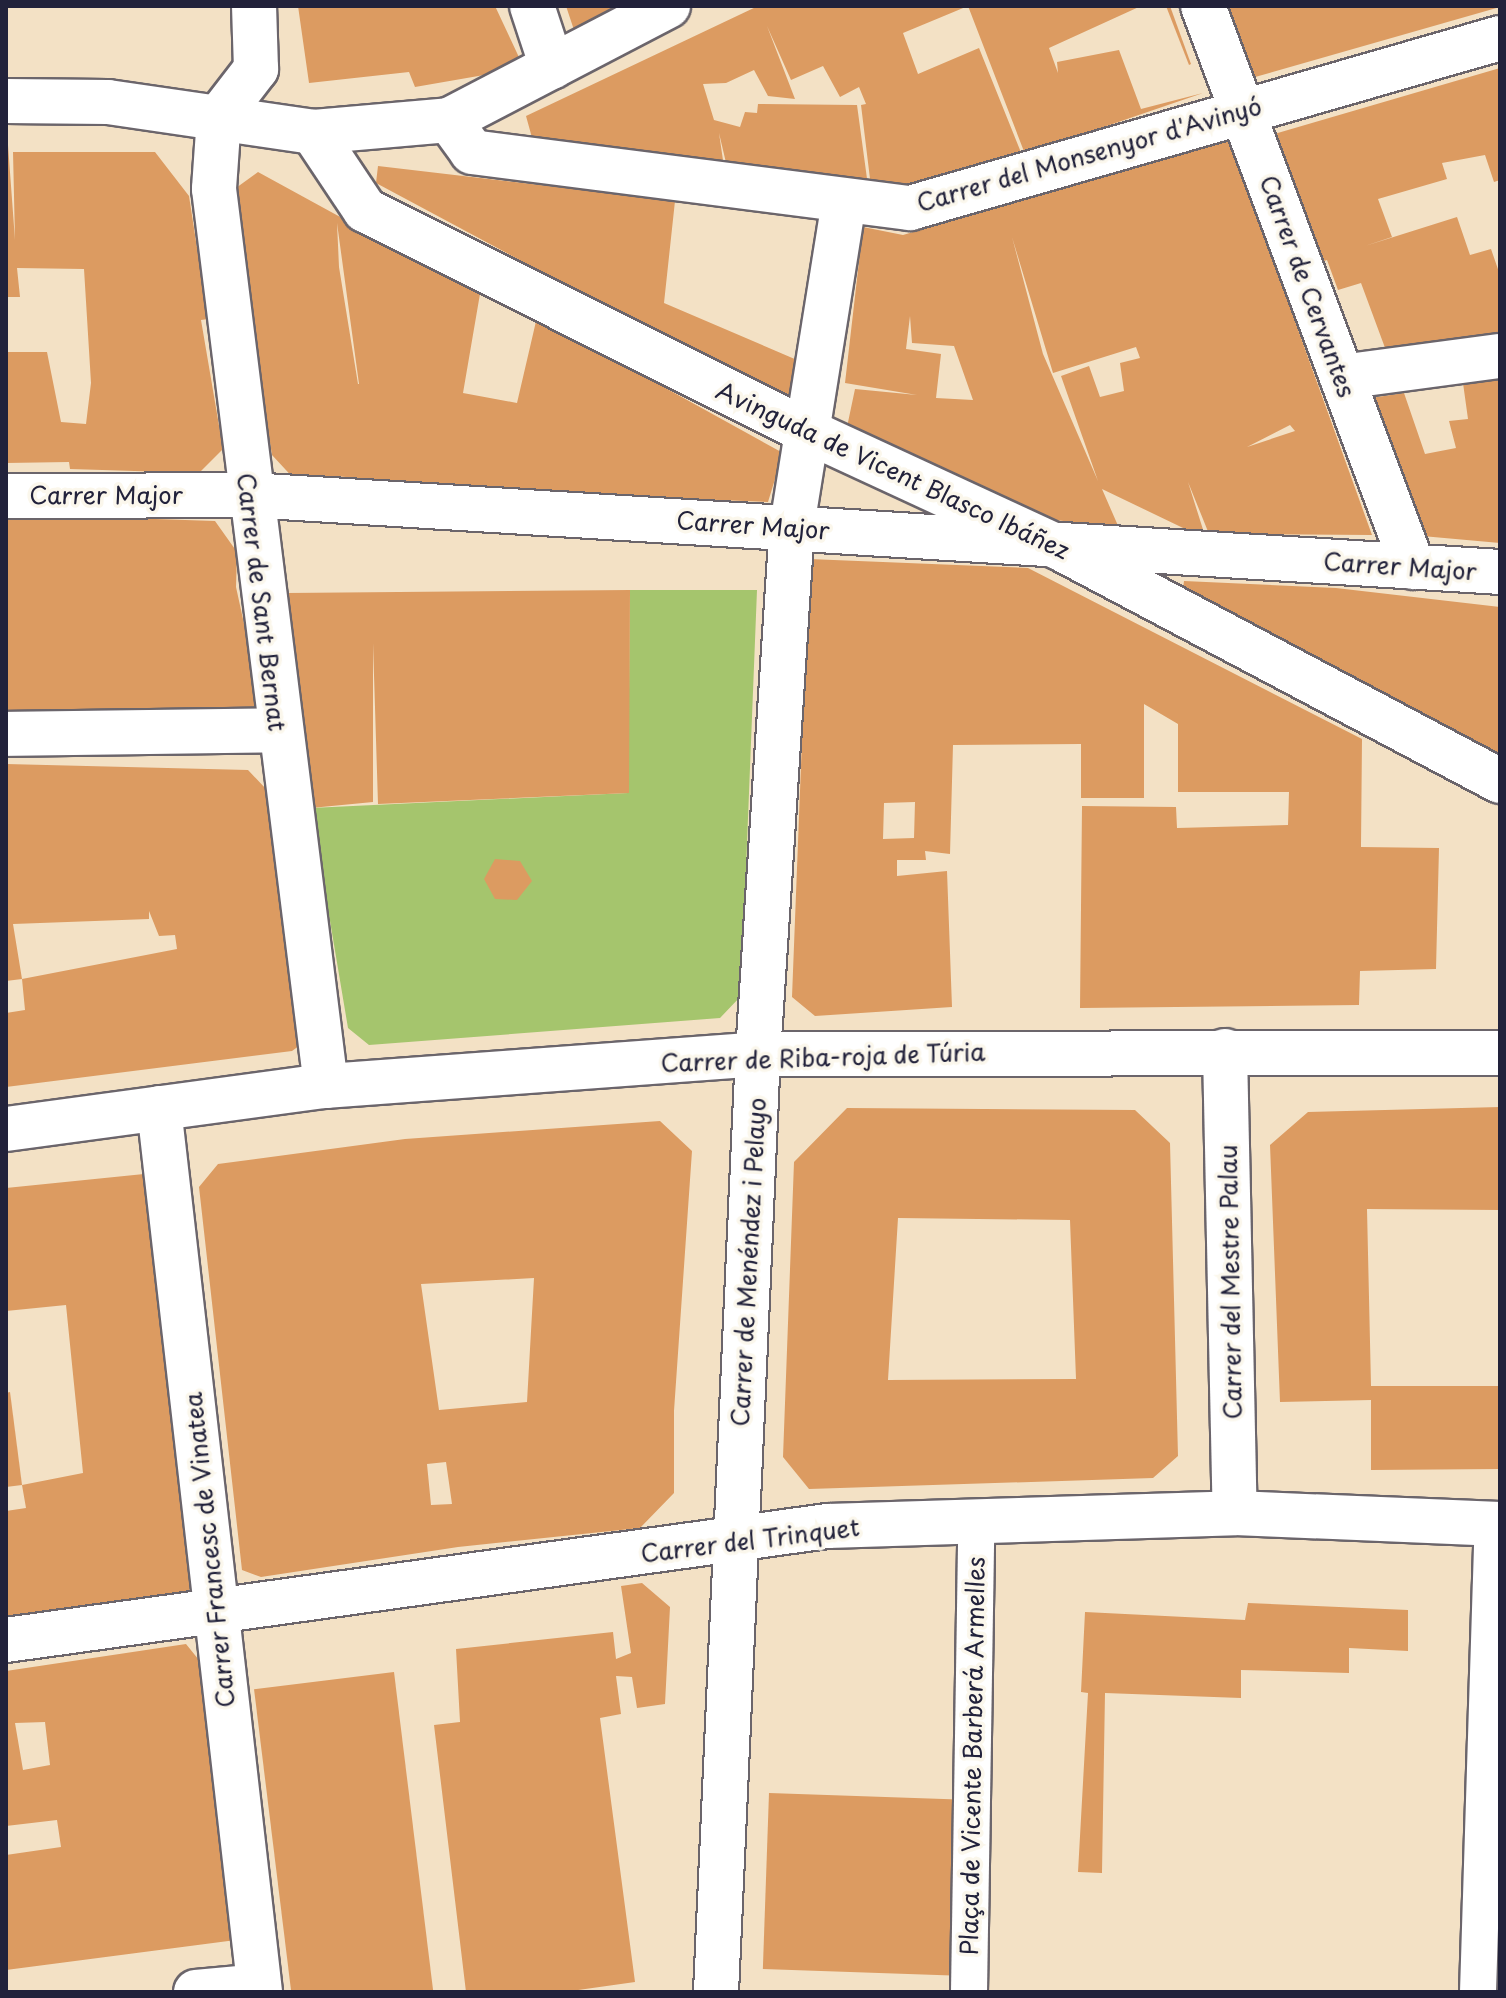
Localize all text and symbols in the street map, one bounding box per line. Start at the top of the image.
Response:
street label: Carrer del Monsenyor d'Avinyó [912,90,1266,218]
street label: Carrer de Cervantes [1254,170,1362,402]
street label: Avinguda de Vicent Blasco Ibáñez [711,375,1075,565]
street label: Carrer de Sant Bernat [232,470,292,734]
street label: Carrer Major [30,481,182,509]
street label: Carrer Major [676,505,830,545]
street label: Carrer Major [1323,546,1477,586]
street label: Carrer de Riba-roja de Túria [657,1037,989,1077]
street label: Carrer de Menéndez i Pelayo [725,1096,771,1428]
street label: Carrer del Mestre Palau [1213,1142,1247,1422]
street label: Carrer Francesc de Vinatea [178,1391,240,1709]
street label: Carrer del Trinquet [637,1512,863,1568]
street label: Plaça de Vicente Barberá Armelles [954,1555,990,1957]

